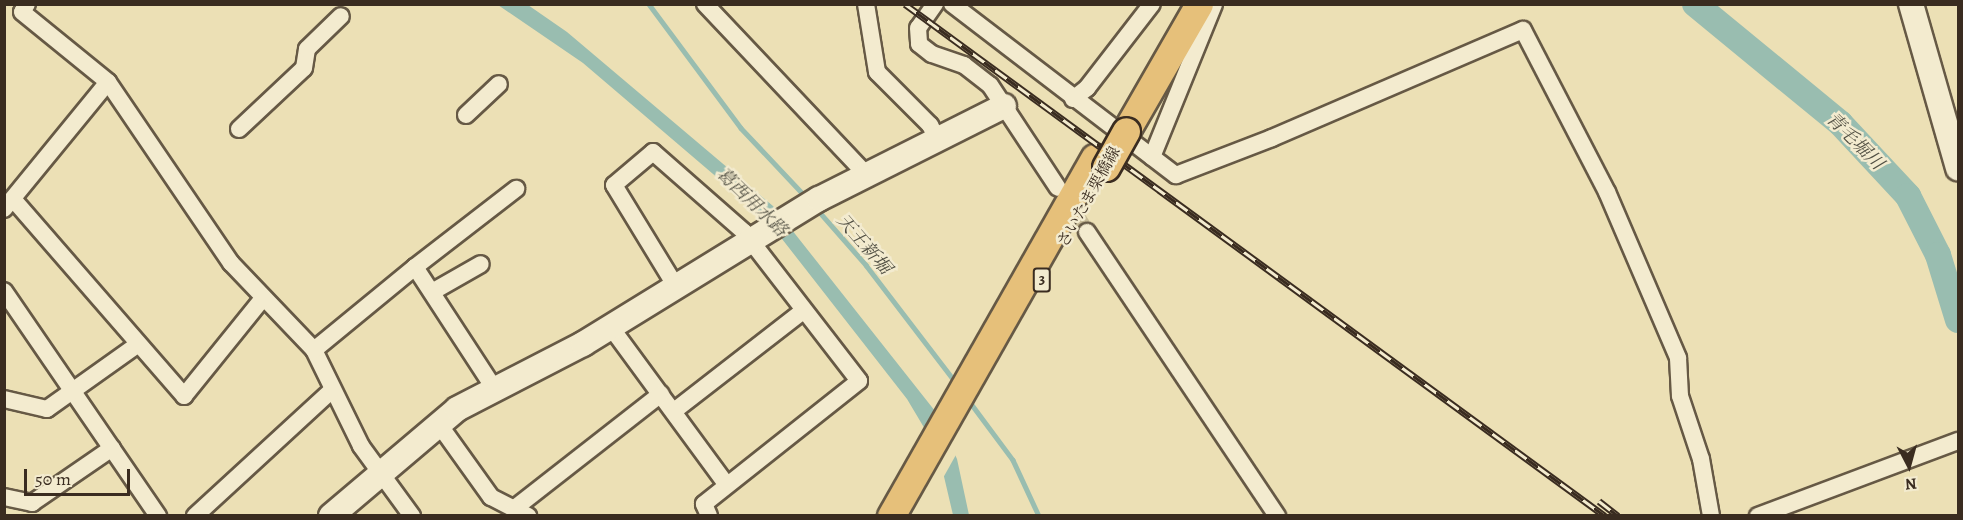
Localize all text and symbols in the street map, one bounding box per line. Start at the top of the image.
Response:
water label: 青毛堀川 [1822,108,1888,174]
street label: さいたま栗橋線 [1053,143,1125,251]
water label: 葛西用水路 [712,163,792,241]
water label: 天王新堀 [832,210,896,278]
road number: 3 [1032,268,1052,292]
north arrow [1879,436,1939,496]
scale bar [27,457,134,495]
text: 50 m [35,467,71,491]
text: N [1904,472,1918,495]

